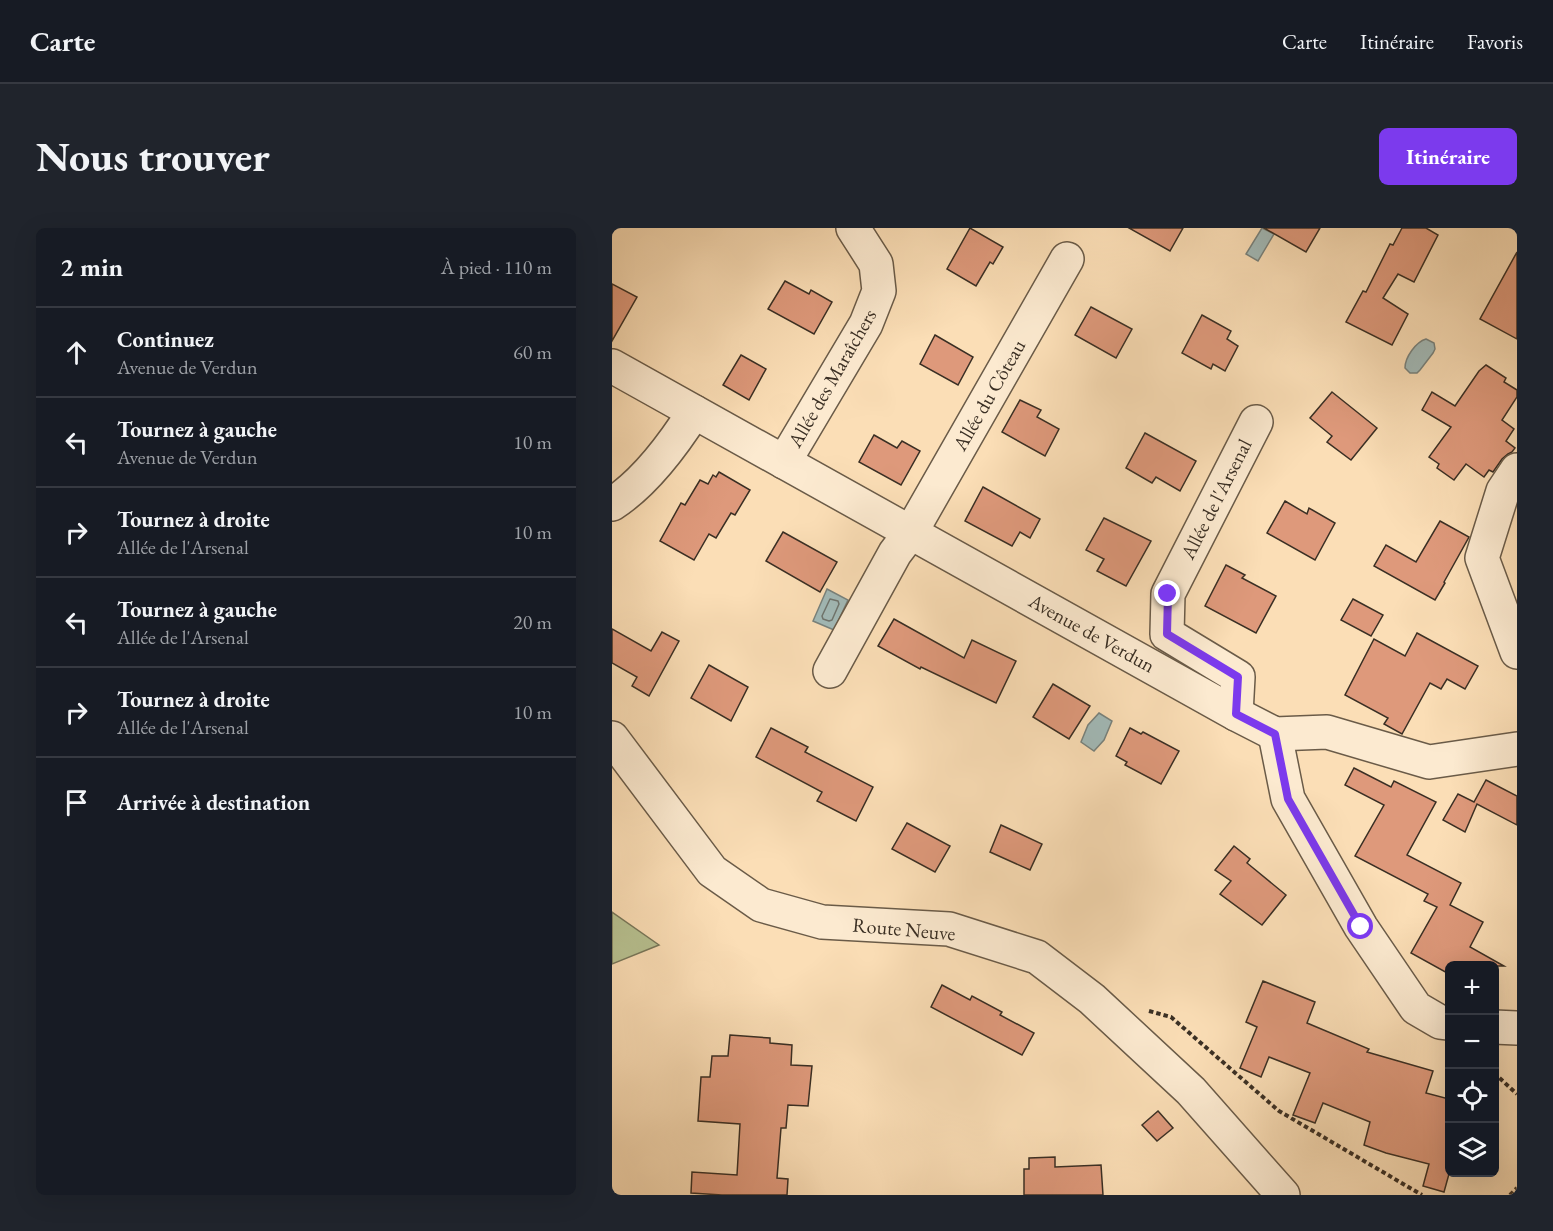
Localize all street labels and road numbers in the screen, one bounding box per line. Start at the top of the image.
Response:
street label: Allée des Maraîchers [781,304,882,453]
street label: Allée du Côteau [946,334,1032,456]
street label: Allée de l'Arsenal [1174,434,1258,564]
street label: Avenue de Verdun [1023,587,1160,679]
street label: Route Neuve [852,912,957,946]

